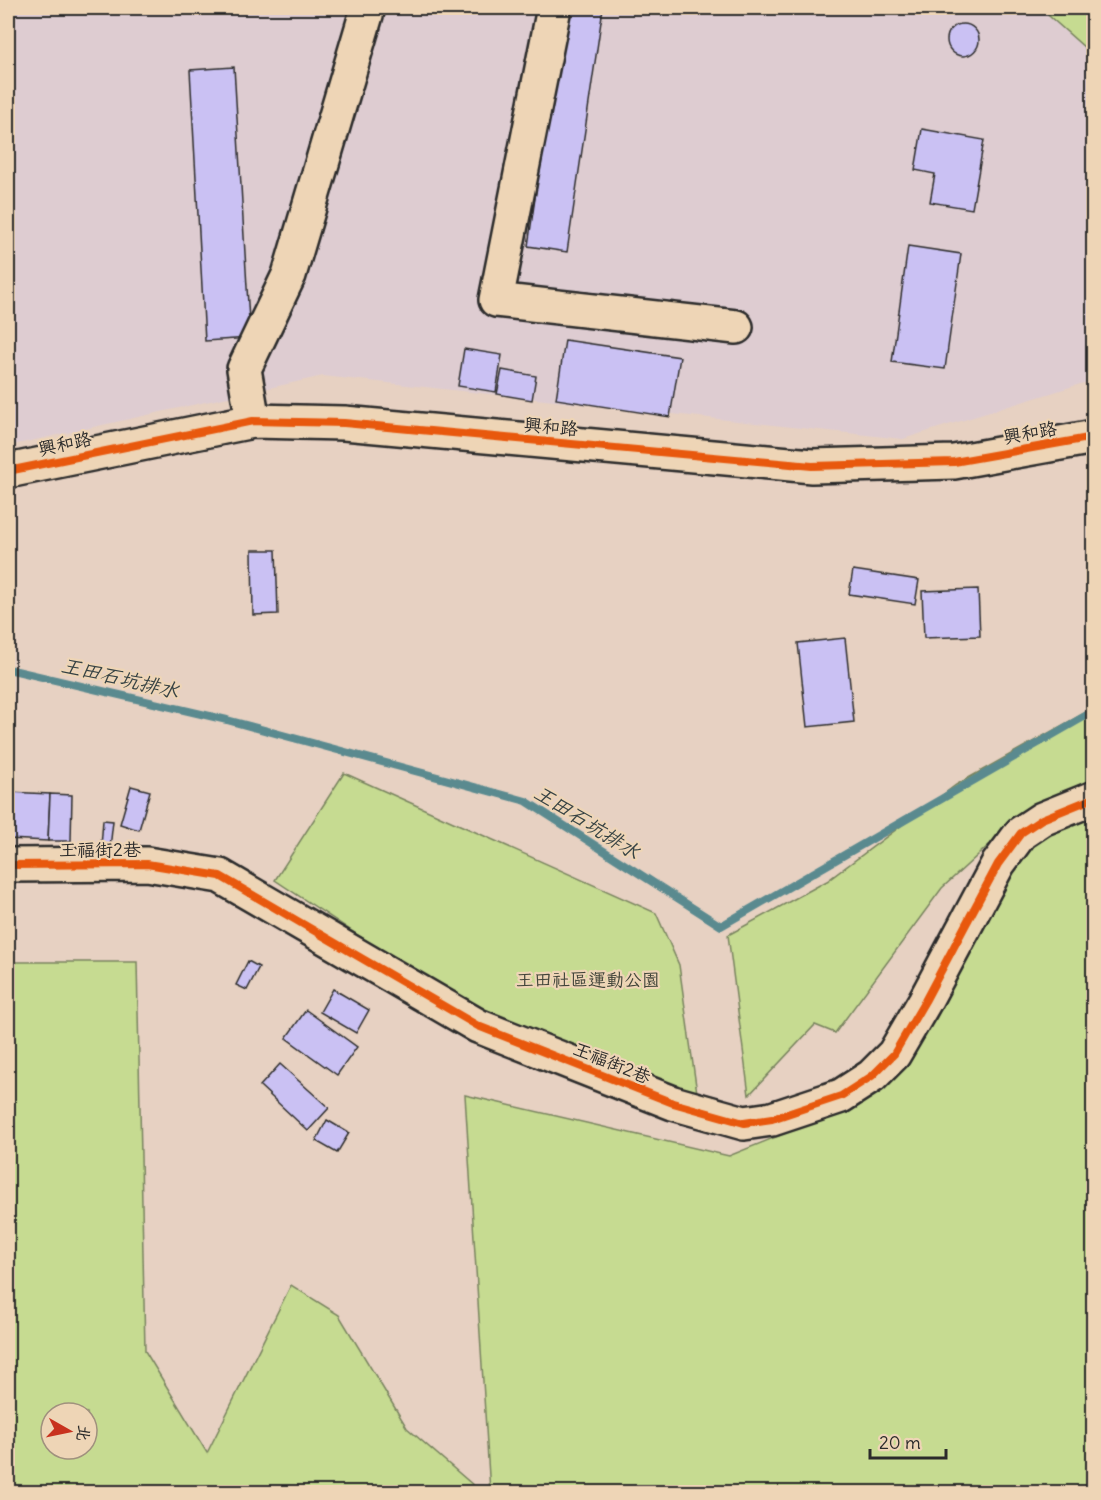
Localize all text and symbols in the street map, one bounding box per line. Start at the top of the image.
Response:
street label: 興和路 [523,413,579,440]
street label: 興和路 [1001,416,1058,449]
street label: 興和路 [36,427,94,460]
water label: 王田石坑排水 [59,652,182,703]
water label: 王田石坑排水 [530,779,646,865]
street label: 王福街2巷 [59,838,141,861]
park label: 王田社區運動公園 [516,968,660,991]
street label: 王福街2巷 [570,1037,654,1089]
north arrow [39,1401,99,1461]
scale bar [870,1422,946,1460]
text: 北 [73,1424,95,1443]
text: 20 m [879,1431,921,1454]

